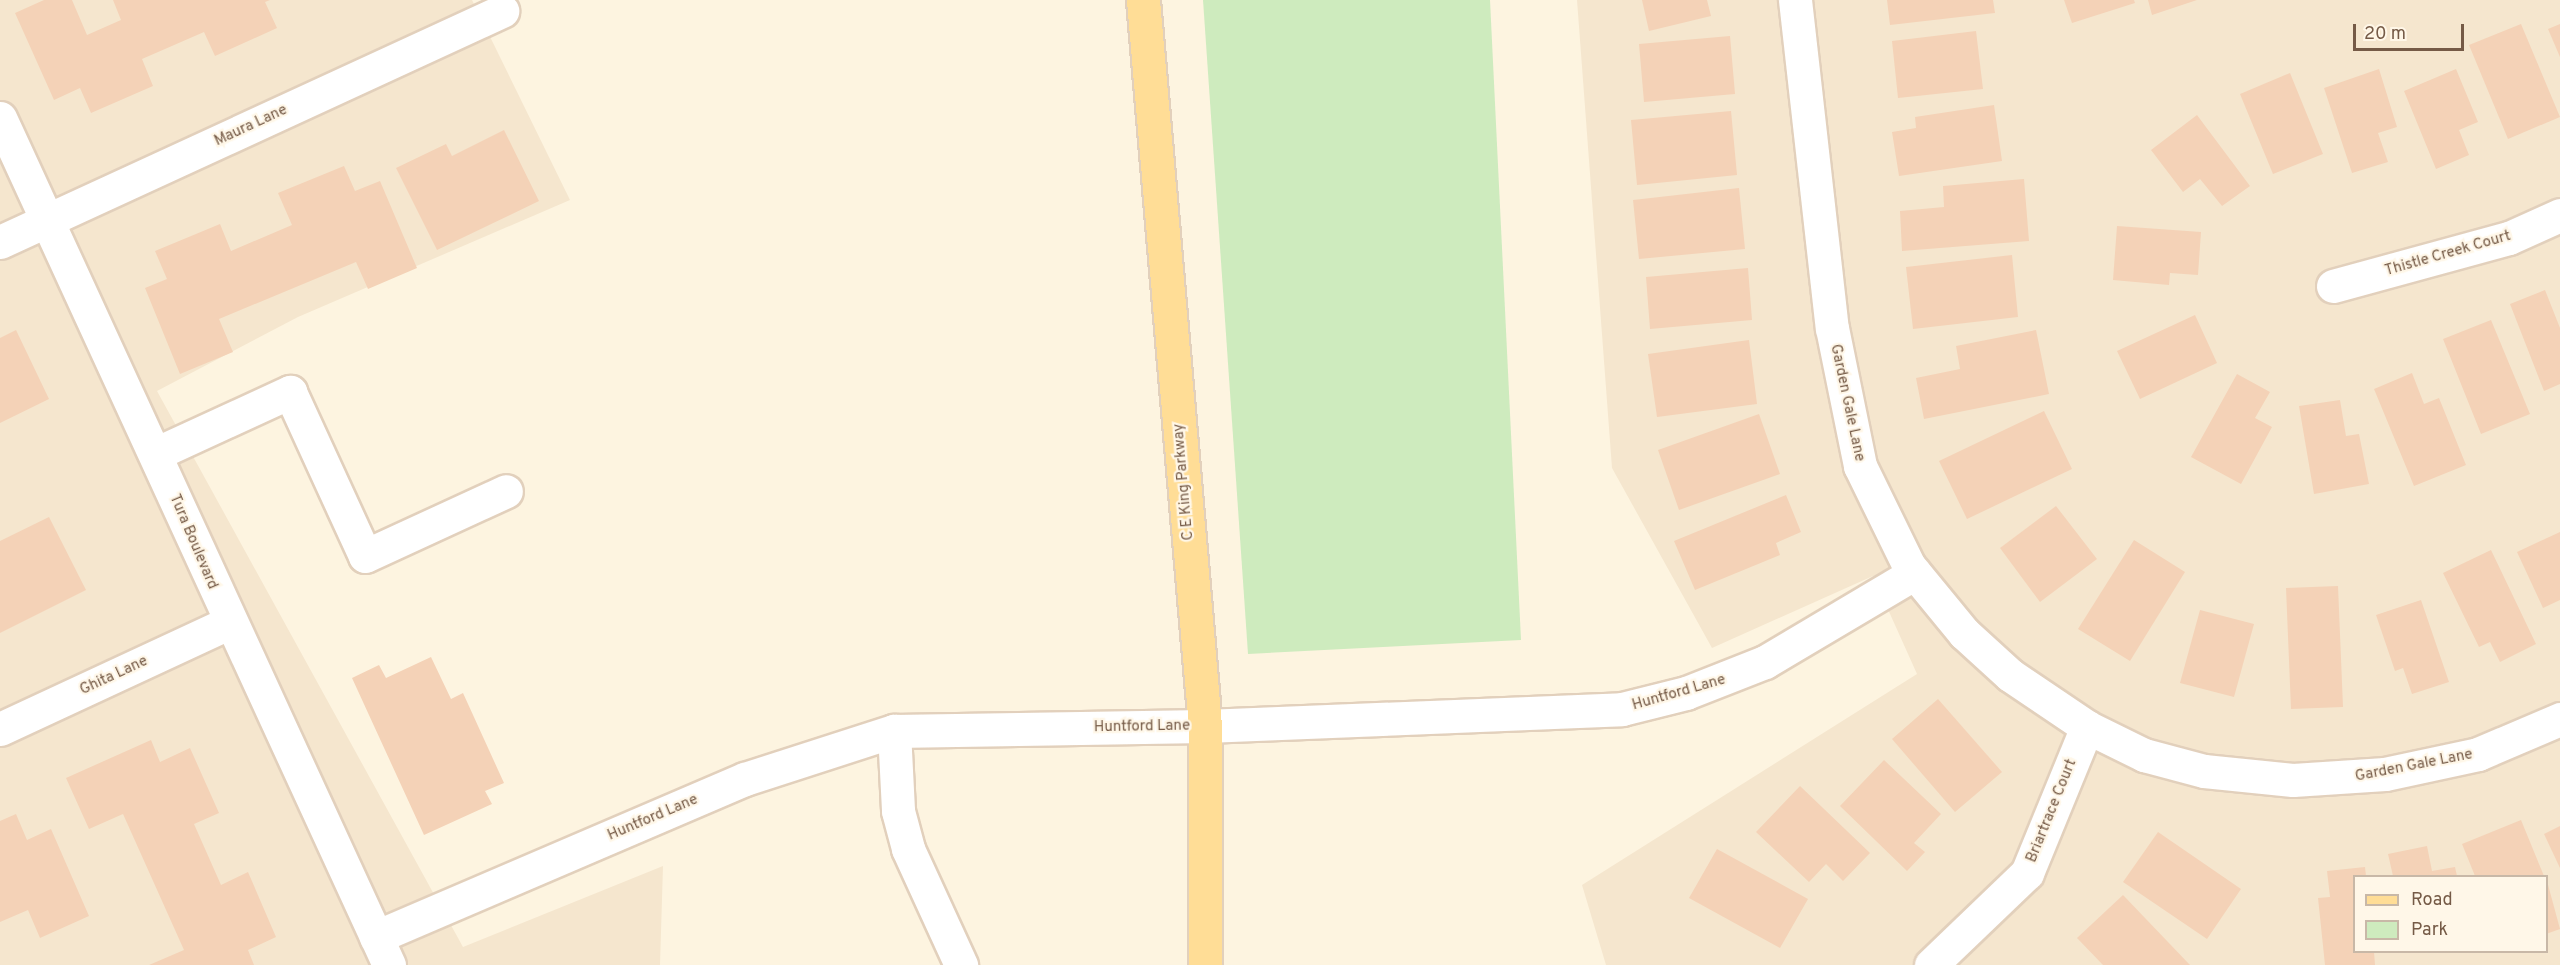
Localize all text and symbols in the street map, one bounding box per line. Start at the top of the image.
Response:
scale bar [2356,12,2467,50]
text: 20 m [2364,23,2406,46]
street label: Maura Lane [212,101,290,151]
street label: Thistle Creek Court [2383,227,2513,281]
street label: Garden Gale Lane [1826,343,1868,463]
street label: C E King Parkway [1170,423,1198,541]
street label: Tura Boulevard [165,492,221,592]
street label: Ghita Lane [77,652,151,700]
street label: Huntford Lane [1630,671,1728,715]
street label: Huntford Lane [1094,717,1190,737]
street label: Garden Gale Lane [2354,746,2474,786]
street label: Briartrace Court [2023,757,2081,865]
street label: Huntford Lane [605,791,701,845]
legend [2353,875,2548,953]
text: Road [2411,889,2453,912]
text: Park [2411,919,2448,942]

